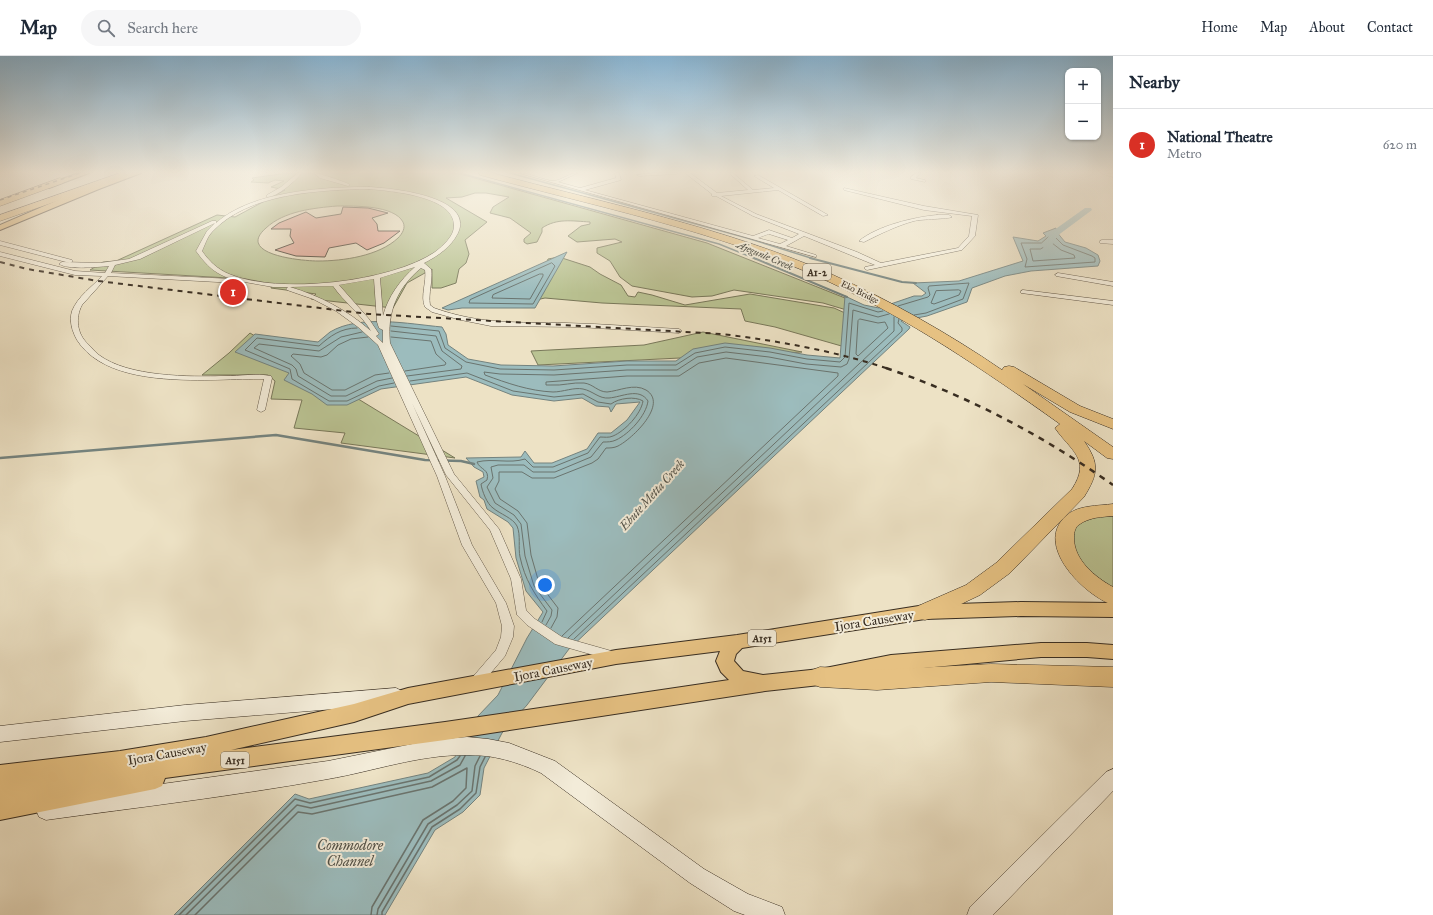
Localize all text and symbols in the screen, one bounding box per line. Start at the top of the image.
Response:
search box [81,10,361,46]
text: Map [20,16,57,39]
icon: search [95,17,117,39]
text: Search here [127,19,198,37]
text: Home [1201,19,1238,36]
text: Map [1260,19,1287,36]
text: About [1309,19,1345,36]
text: Contact [1367,19,1413,36]
map controls [1065,68,1101,140]
button: + [1065,68,1101,104]
text: Nearby [1129,72,1180,93]
button: − [1065,104,1101,140]
text: National Theatre [1167,128,1273,146]
text: 1 [1139,137,1145,153]
text: 620 m [1383,137,1417,153]
text: Metro [1167,146,1202,162]
water label: Ajegunle Creek [734,238,795,273]
road number: A1-2 [803,264,831,280]
pin: 1 [220,277,246,307]
street label: Eko Bridge [839,278,881,307]
water label: Ebute Metta Creek [616,456,688,534]
your location [535,575,555,595]
street label: Ijora Causeway [833,607,916,635]
road number: A151 [748,630,776,646]
street label: Ijora Causeway [512,654,595,685]
street label: Ijora Causeway [126,739,209,769]
road number: A151 [221,752,249,768]
water label: Commodore Channel [317,837,384,870]

